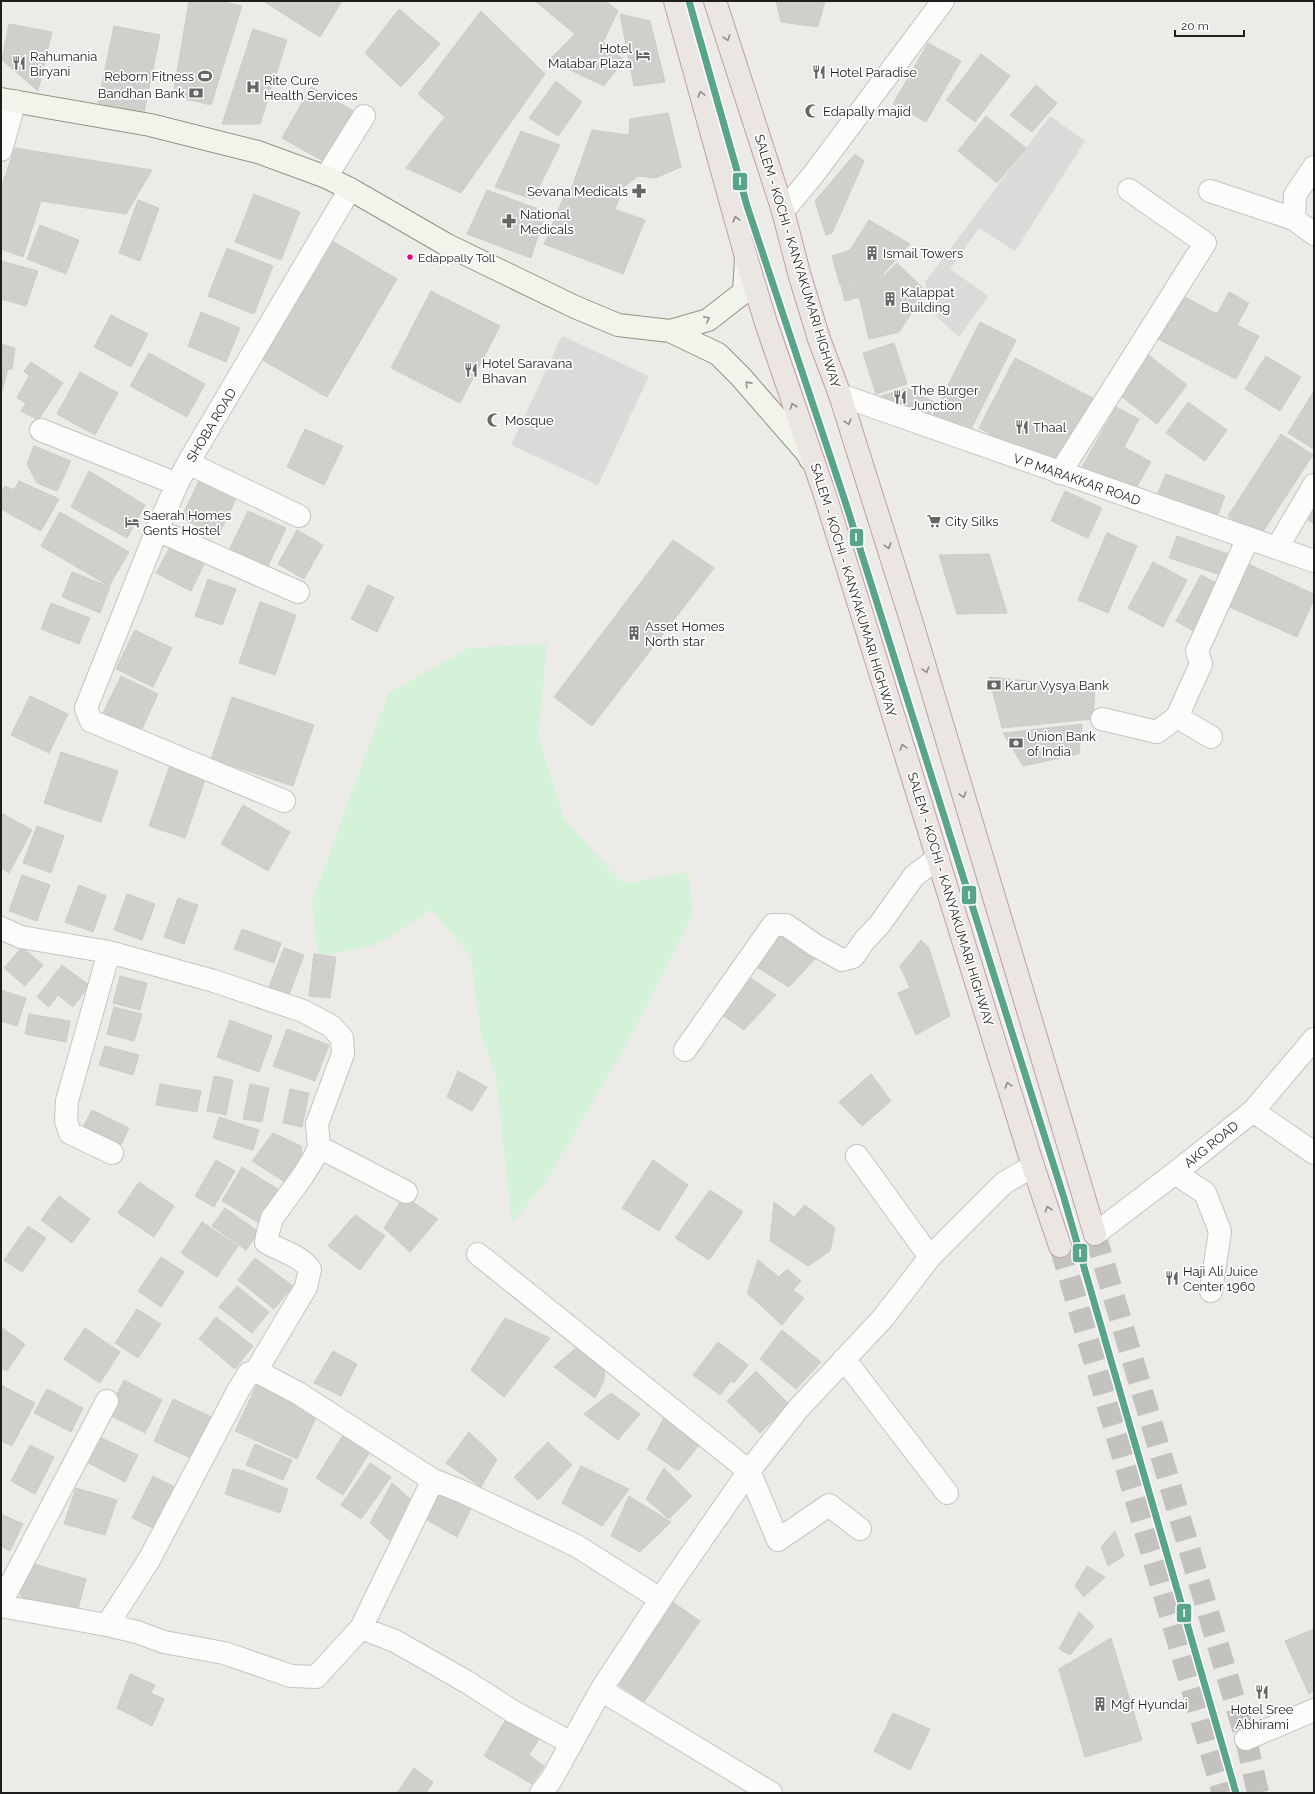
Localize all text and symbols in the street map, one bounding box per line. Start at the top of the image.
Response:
scale bar [1175,12,1244,38]
text: 20 m [1181,19,1209,33]
one-way arrow [722,34,731,41]
place label: Hotel Malabar Plaza [548,41,632,71]
hotel icon: Hotel Malabar Plaza [635,47,651,63]
place label: Rahumania Biryani [30,49,97,79]
restaurant icon: Rahumania Biryani [11,55,27,71]
restaurant icon: Hotel Paradise [811,64,827,80]
place label: Hotel Paradise [830,65,917,80]
sports icon: Reborn Fitness [197,68,213,84]
place label: Reborn Fitness [104,69,194,84]
place label: Rite Cure Health Services [264,73,358,103]
hospital icon: Rite Cure Health Services [245,79,261,95]
bank icon: Bandhan Bank [188,85,204,101]
place label: Bandhan Bank [98,86,185,101]
one-way arrow [697,91,706,98]
mosque icon: Edapally majid [804,103,820,119]
place label: Edapally majid [823,104,911,119]
street label: SALEM - KOCHI - KANYAKUMARI HIGHWAY [752,132,844,390]
line badge: I [732,172,748,191]
text: I [738,175,742,188]
pharmacy icon: Sevana Medicals [631,183,647,199]
place label: Sevana Medicals [527,184,628,199]
place label: National Medicals [520,207,574,237]
pharmacy icon: National Medicals [501,213,517,229]
one-way arrow [732,216,740,223]
building icon: Ismail Towers [864,245,880,261]
place label: Ismail Towers [883,246,963,261]
place label: Edappally Toll [418,251,496,265]
marker: Edappally Toll [405,252,415,262]
place label: Kalappat Building [901,285,955,315]
building icon: Kalappat Building [882,291,898,307]
one-way arrow [703,316,710,324]
place label: Hotel Saravana Bhavan [482,356,572,386]
restaurant icon: Hotel Saravana Bhavan [463,362,479,378]
one-way arrow [745,381,752,389]
place label: The Burger Junction [911,383,979,413]
street label: SHOBA ROAD [184,386,239,465]
restaurant icon: The Burger Junction [892,389,908,405]
one-way arrow [790,402,798,409]
mosque icon: Mosque [486,412,502,428]
place label: Mosque [505,413,554,428]
one-way arrow [844,419,852,426]
restaurant icon: Thaal [1014,419,1030,435]
place label: Thaal [1033,420,1067,435]
street label: V P MARAKKAR ROAD [1011,451,1142,508]
street label: SALEM - KOCHI - KANYAKUMARI HIGHWAY [808,461,900,719]
place label: Saerah Homes Gents Hostel [143,508,231,538]
supermarket icon: City Silks [926,513,942,529]
hotel icon: Saerah Homes Gents Hostel [124,514,140,530]
place label: City Silks [945,514,999,529]
line badge: I [849,528,864,547]
one-way arrow [883,543,891,550]
place label: Asset Homes North star [645,619,725,649]
building icon: Asset Homes North star [626,625,642,641]
one-way arrow [921,667,930,674]
bank icon: Karur Vysya Bank [986,677,1002,693]
place label: Karur Vysya Bank [1005,678,1109,693]
place label: Union Bank of India [1027,729,1096,759]
bank icon: Union Bank of India [1008,735,1024,751]
one-way arrow [899,744,908,751]
street label: SALEM - KOCHI - KANYAKUMARI HIGHWAY [905,770,997,1028]
one-way arrow [958,791,967,798]
line badge: I [961,885,977,905]
one-way arrow [1004,1082,1013,1089]
street label: AKG ROAD [1181,1118,1241,1171]
one-way arrow [1044,1205,1053,1212]
line badge: I [1072,1243,1088,1263]
text: I [1078,1247,1082,1260]
place label: Haji Ali Juice Center 1960 [1183,1264,1258,1294]
restaurant icon: Haji Ali Juice Center 1960 [1164,1270,1180,1286]
line badge: I [1176,1603,1192,1623]
text: I [1182,1607,1186,1620]
restaurant icon: Hotel Sree Abhirami [1254,1684,1270,1700]
building icon: Mgf Hyundai [1092,1696,1108,1712]
place label: Mgf Hyundai [1111,1697,1188,1712]
place label: Hotel Sree Abhirami [1231,1702,1294,1732]

